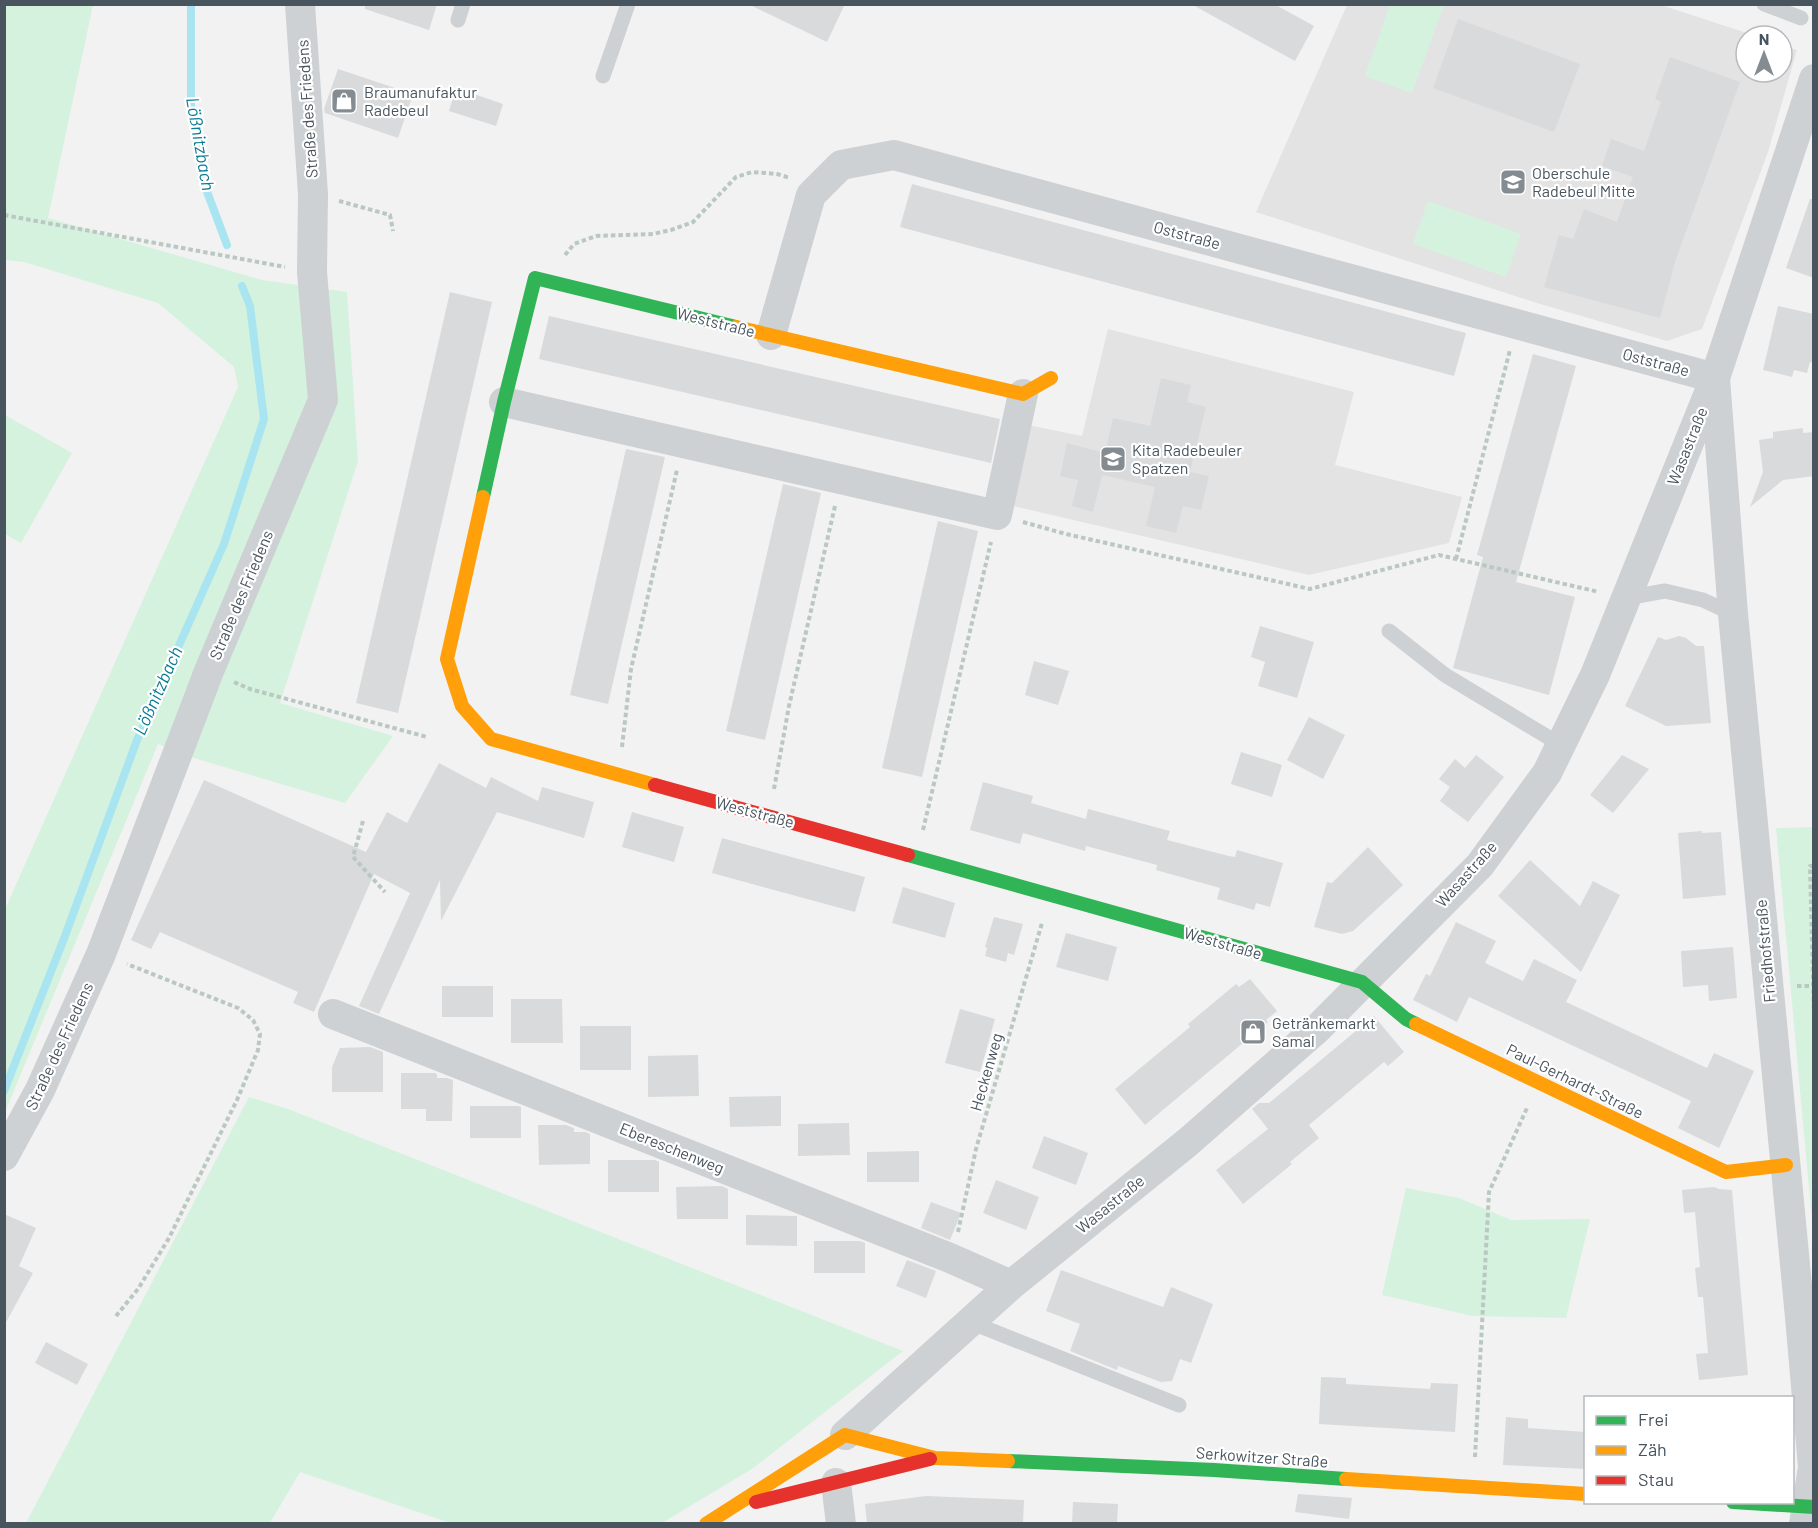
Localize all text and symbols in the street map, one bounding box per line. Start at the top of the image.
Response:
north arrow [1734,24,1794,84]
text: N [1759,29,1769,48]
street label: Straße des Friedens [292,39,321,179]
place label: Braumanufaktur Radebeul [364,82,477,119]
shop icon: Braumanufaktur Radebeul [329,86,359,116]
water label: Lößnitzbach [182,95,220,192]
place label: Oberschule Radebeul Mitte [1532,163,1635,200]
school or university icon: Oberschule Radebeul Mitte [1498,167,1528,197]
street label: Oststraße [1152,216,1223,253]
street label: Weststraße [675,303,757,340]
street label: Oststraße [1621,343,1692,380]
street label: Wasastraße [1662,404,1711,488]
place label: Kita Radebeuler Spatzen [1132,440,1242,477]
school or university icon: Kita Radebeuler Spatzen [1098,444,1128,474]
street label: Straße des Friedens [205,527,276,662]
water label: Lößnitzbach [128,643,186,738]
street label: Weststraße [714,792,796,831]
street label: Wasastraße [1431,837,1500,911]
street label: Friedhofstraße [1751,899,1778,1003]
street label: Weststraße [1182,922,1264,963]
street label: Straße des Friedens [21,979,96,1113]
place label: Getränkemarkt Samal [1272,1013,1376,1050]
shop icon: Getränkemarkt Samal [1238,1017,1268,1047]
street label: Heckenweg [965,1031,1006,1113]
street label: Paul-Gerhardt-Straße [1504,1039,1647,1122]
street label: Ebereschenweg [617,1118,727,1177]
street label: Wasastraße [1072,1170,1148,1237]
legend [1584,1396,1794,1504]
text: Frei [1638,1408,1669,1430]
text: Zäh [1638,1438,1667,1460]
street label: Serkowitzer Straße [1195,1442,1329,1471]
text: Stau [1638,1468,1674,1490]

